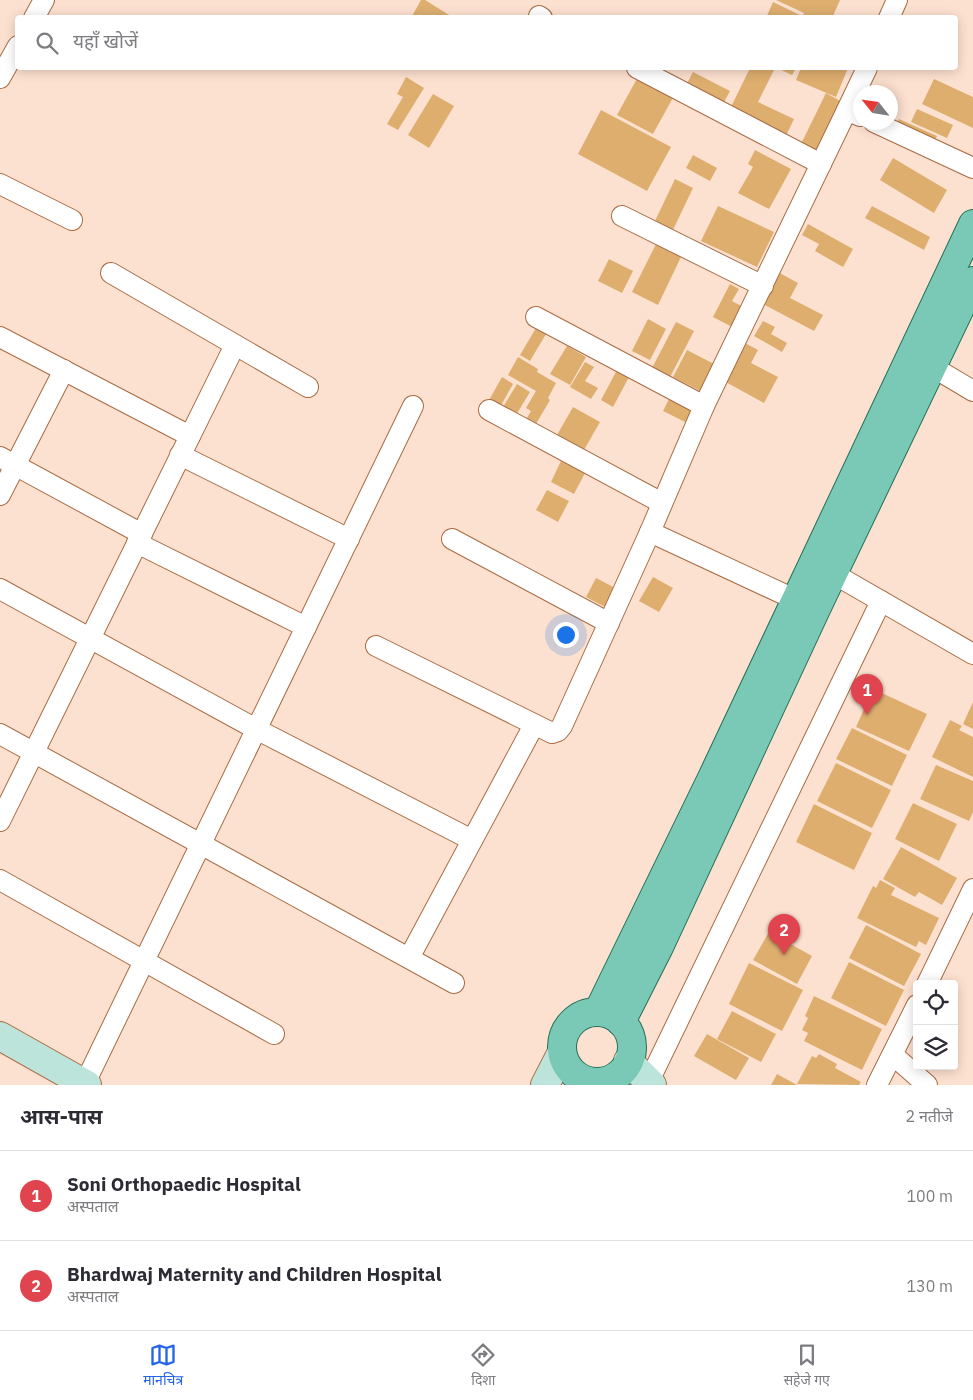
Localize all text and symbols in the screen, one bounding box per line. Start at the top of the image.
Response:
search box [15,15,958,70]
icon: search [33,29,61,57]
text: यहाँ खोजें [73,29,138,53]
north arrow [853,85,898,130]
your location [553,622,579,648]
pin: 1 [851,674,883,715]
pin: 2 [768,914,800,955]
map controls [913,980,958,1070]
button: locate [913,980,958,1025]
button: layers [913,1025,958,1070]
text: आस-पास [20,1102,103,1130]
text: 2 नतीजे [906,1106,953,1126]
text: Soni Orthopaedic Hospital [67,1172,301,1196]
text: 1 [31,1186,41,1206]
text: 100 m [906,1186,953,1206]
text: अस्पताल [67,1196,119,1216]
text: Bhardwaj Maternity and Children Hospital [67,1262,441,1286]
text: 2 [31,1276,41,1296]
text: 130 m [906,1276,953,1296]
text: अस्पताल [67,1286,119,1306]
tab: मानचित्र [143,1341,183,1391]
tab: दिशा [469,1341,497,1391]
tab: सहेजे गए [784,1341,830,1391]

